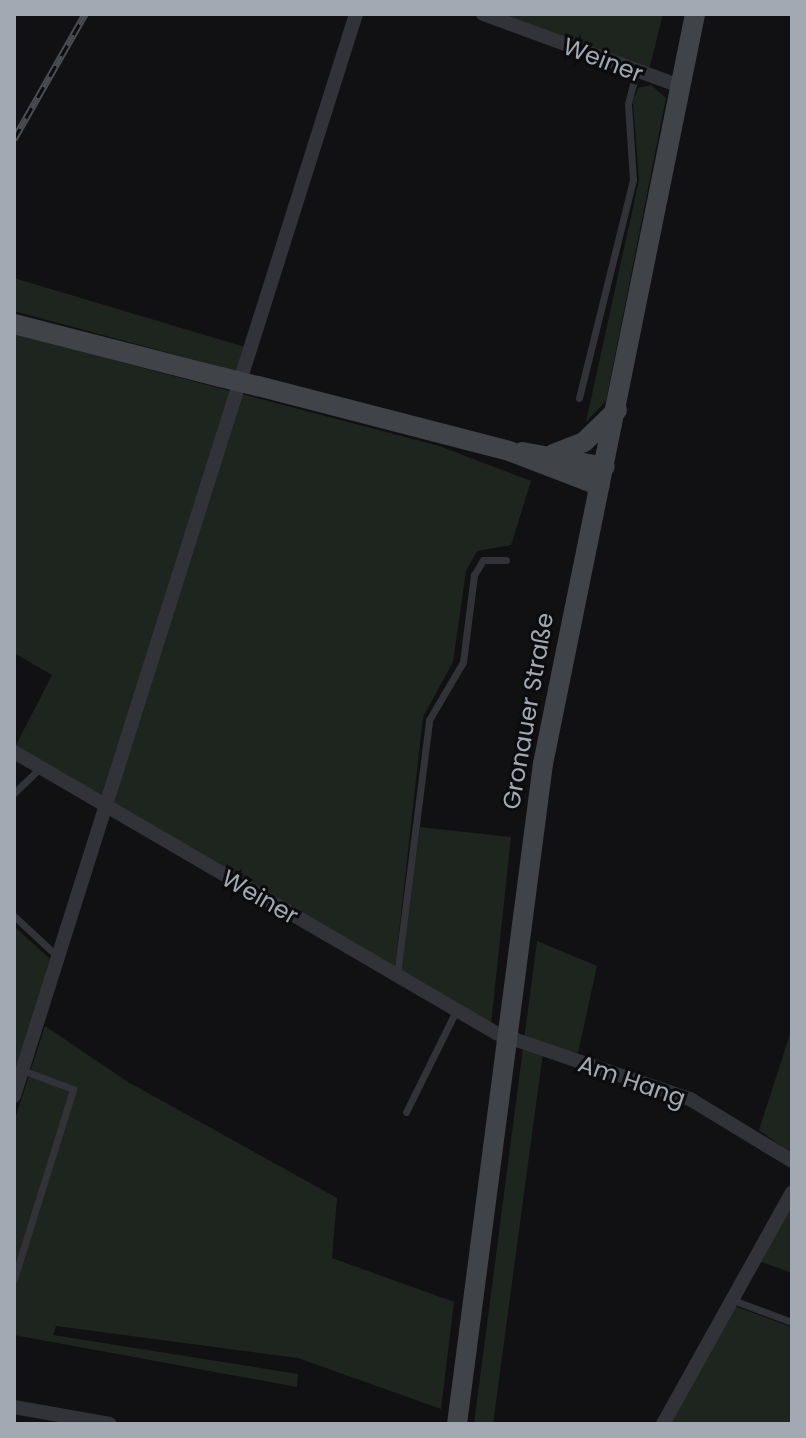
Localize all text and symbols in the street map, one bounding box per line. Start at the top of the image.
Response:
street label: Weiner [559,32,647,88]
street label: Gronauer Straße [497,610,559,812]
street label: Weiner [217,864,303,930]
street label: Am Hang [574,1049,690,1113]

